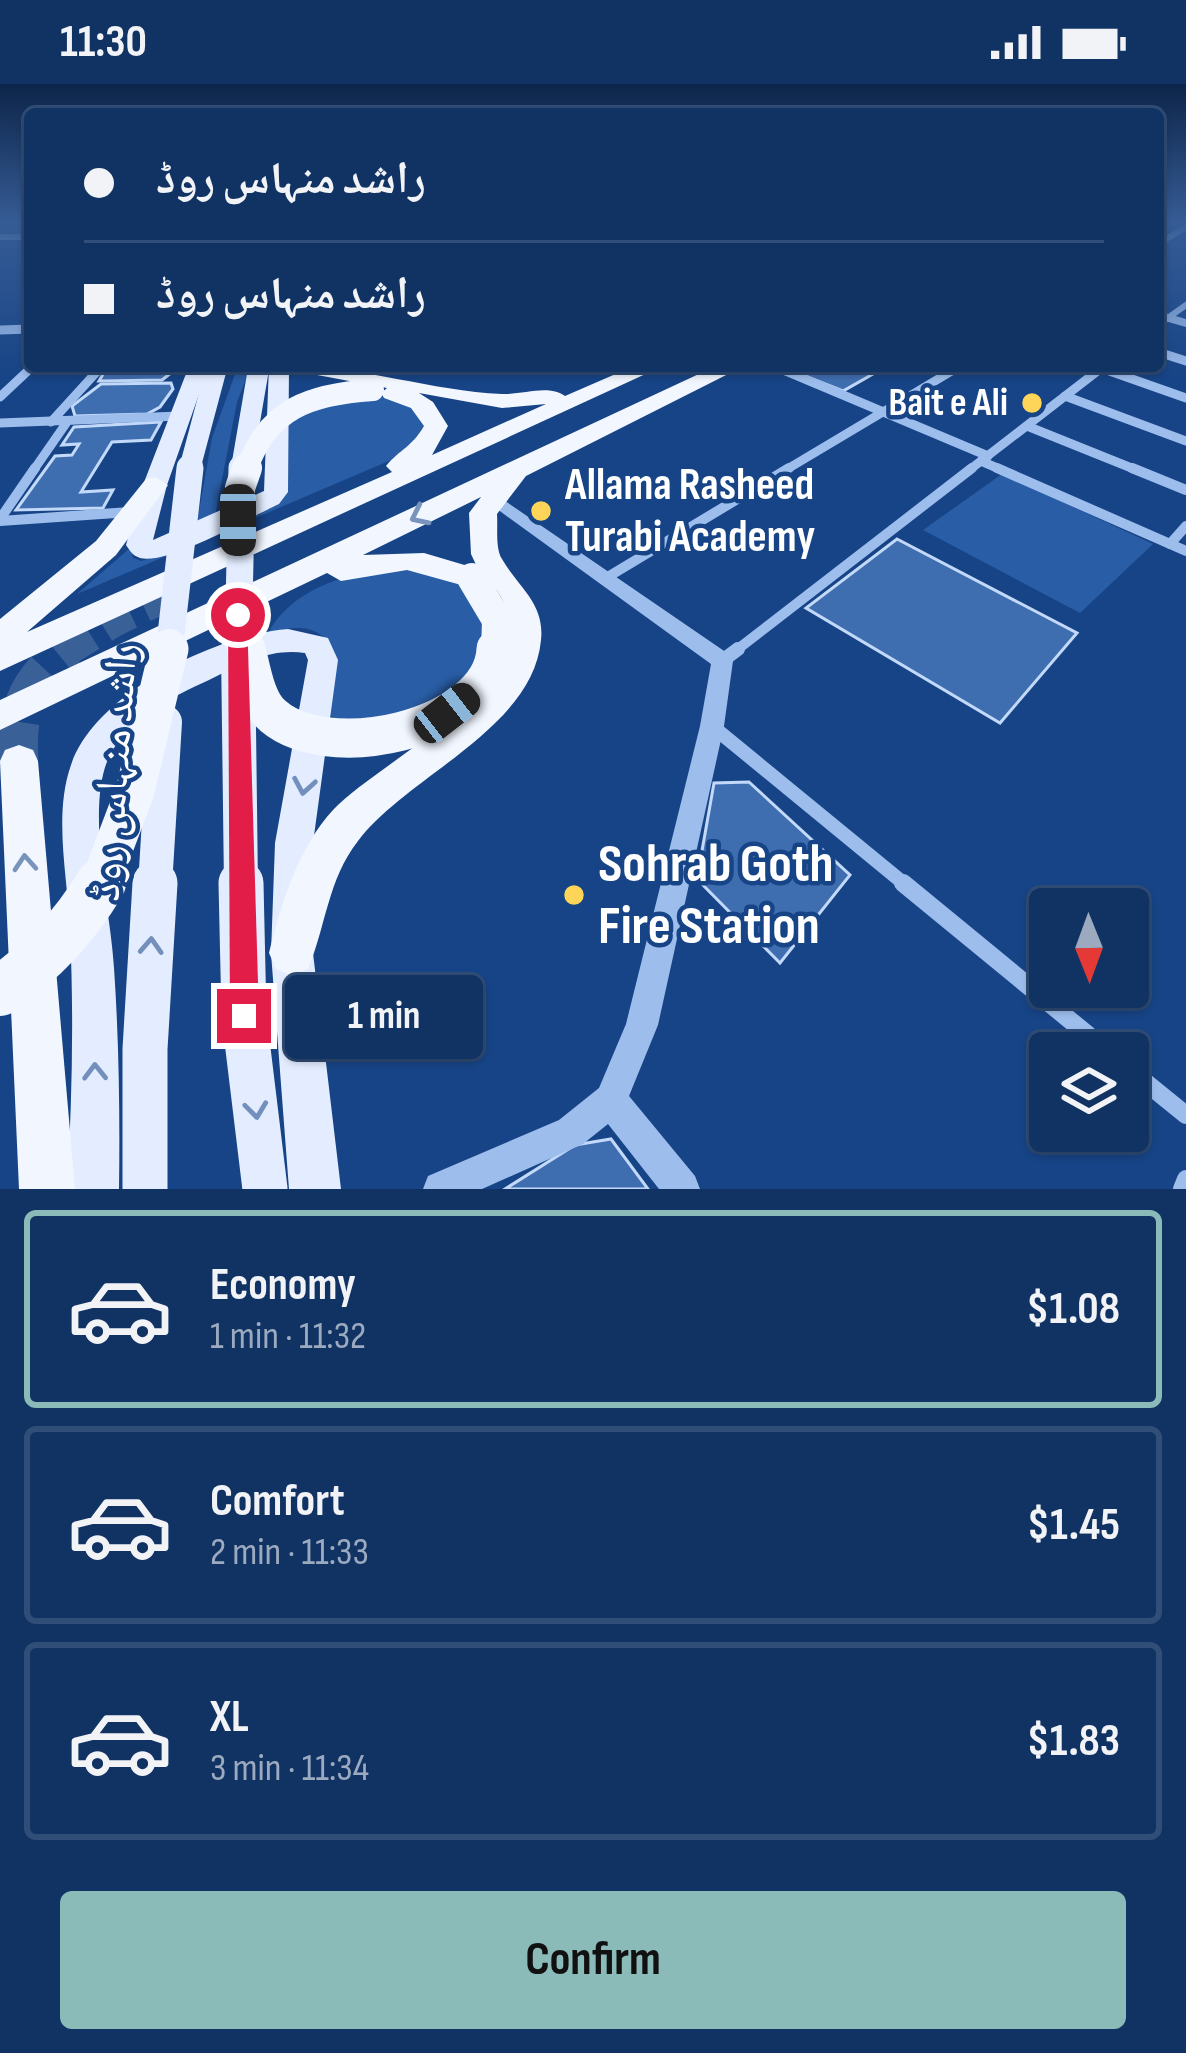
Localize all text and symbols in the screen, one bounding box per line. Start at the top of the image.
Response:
text: 11:30 [60,15,147,70]
text: راشد منہاس روڈ [156,152,426,207]
text: راشد منہاس روڈ [156,267,426,322]
place label: Bait e Ali [888,380,1008,427]
marker: Bait e Ali [1019,390,1045,416]
place label: Allama Rasheed Turabi Academy [564,458,815,565]
car [220,484,256,556]
marker: Allama Rasheed Turabi Academy [528,498,554,524]
one-way arrow [410,502,431,526]
route start [211,588,265,642]
street label: راشد منہاس روڈ [78,641,150,903]
car [408,677,486,749]
one-way arrow [293,776,318,796]
place label: Sohrab Goth Fire Station [598,832,834,959]
one-way arrow [12,853,38,872]
marker: Sohrab Goth Fire Station [561,882,587,908]
north arrow [1029,888,1149,1008]
map controls [1029,888,1149,1152]
one-way arrow [138,936,164,955]
callout: 1 min [286,974,484,1058]
route end [217,989,271,1043]
text: 1 min [348,993,420,1040]
button: layers [1029,1032,1149,1152]
one-way arrow [82,1062,108,1081]
one-way arrow [242,1100,268,1120]
icon: car [66,1255,174,1363]
text: Economy [210,1258,356,1313]
text: $1.08 [1026,1282,1120,1337]
text: 1 min · 11:32 [210,1313,366,1360]
icon: car [66,1471,174,1579]
text: Comfort [210,1474,345,1529]
text: $1.45 [1027,1498,1120,1553]
text: 2 min · 11:33 [210,1529,369,1576]
icon: car [66,1687,174,1795]
text: XL [210,1690,249,1745]
text: $1.83 [1027,1714,1120,1769]
text: 3 min · 11:34 [210,1745,369,1792]
button: Confirm [60,1891,1126,2029]

